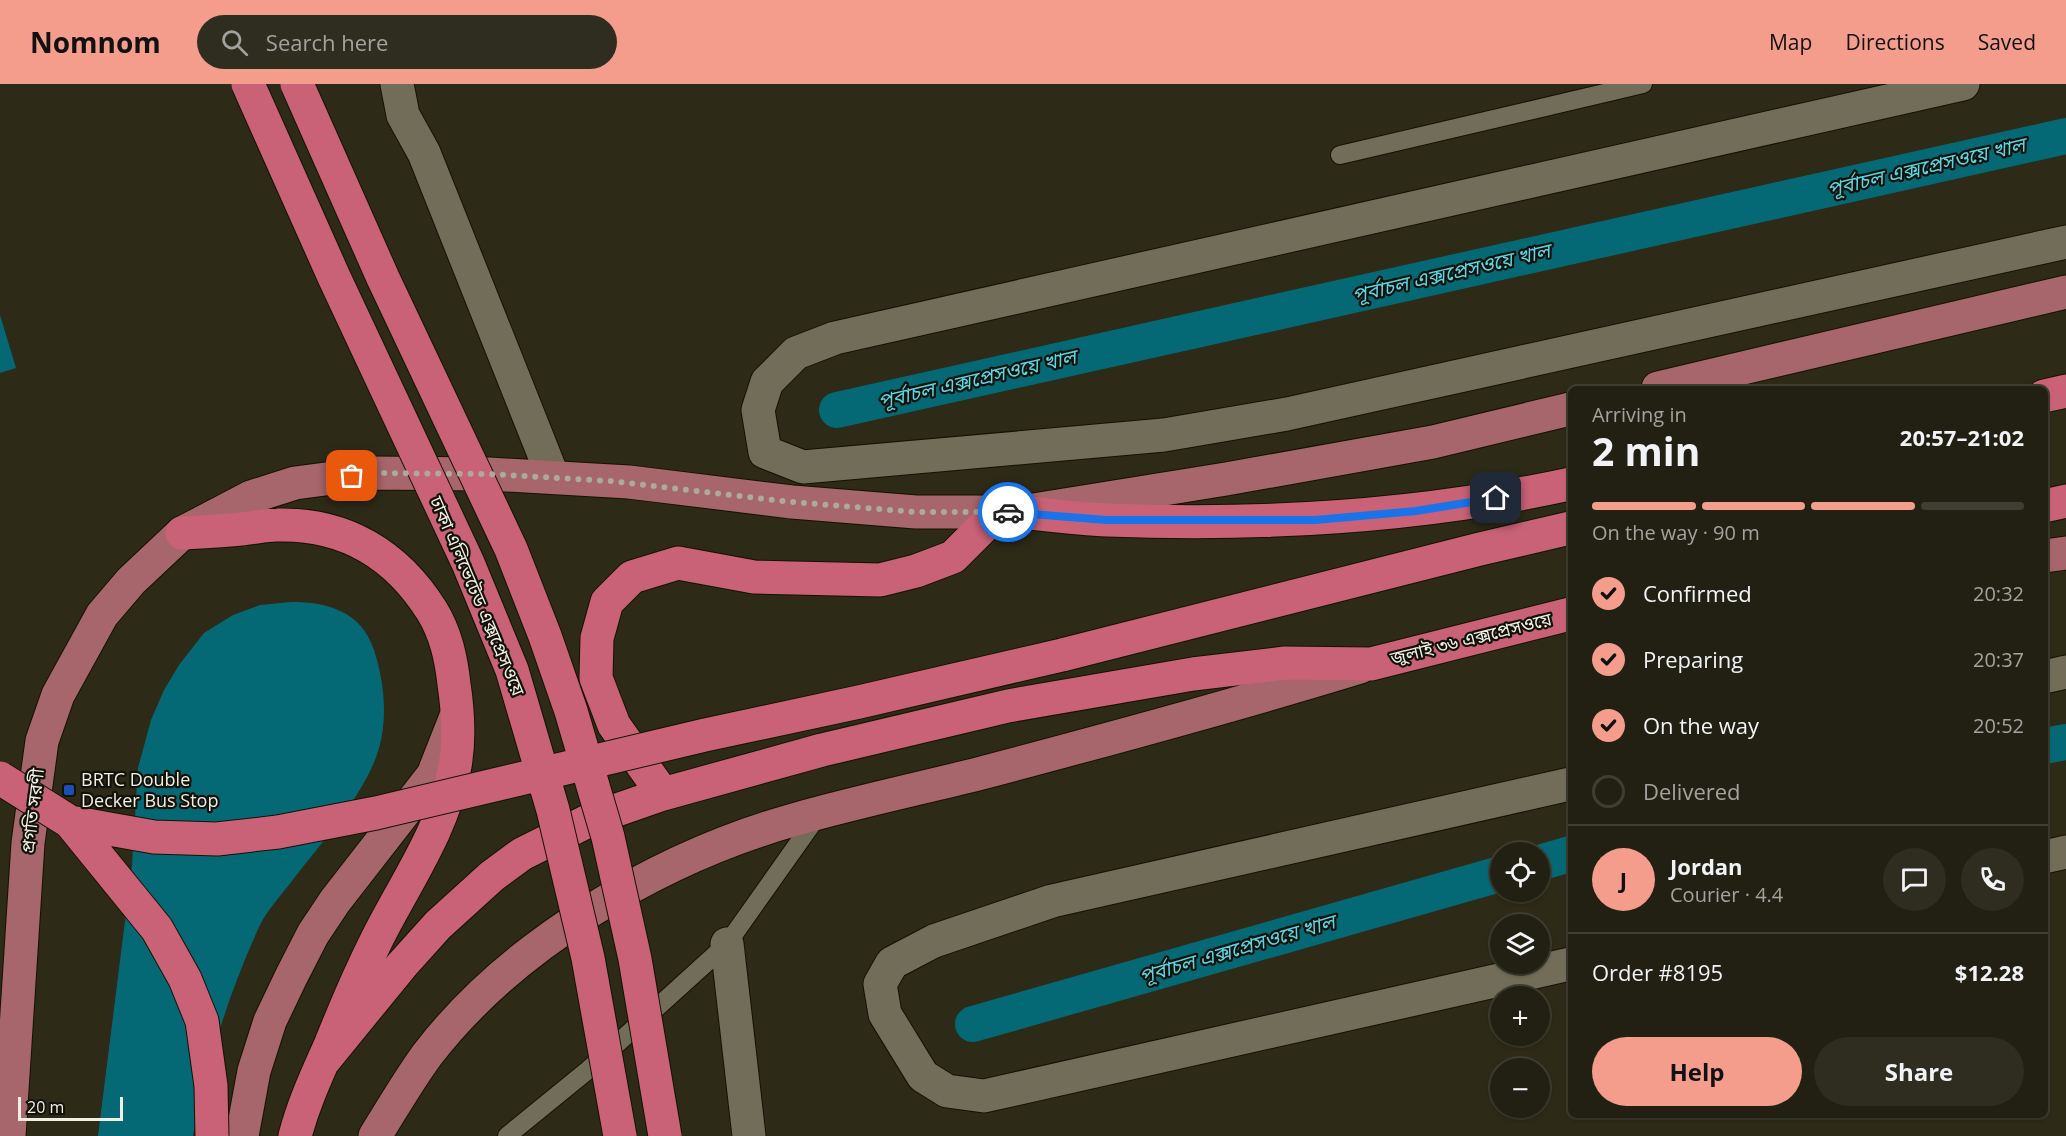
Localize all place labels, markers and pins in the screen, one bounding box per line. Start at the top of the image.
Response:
pin [326,450,377,501]
pin [1470,472,1521,523]
place label: BRTC Double Decker Bus Stop [81,767,218,812]
marker: BRTC Double Decker Bus Stop [62,783,76,797]

